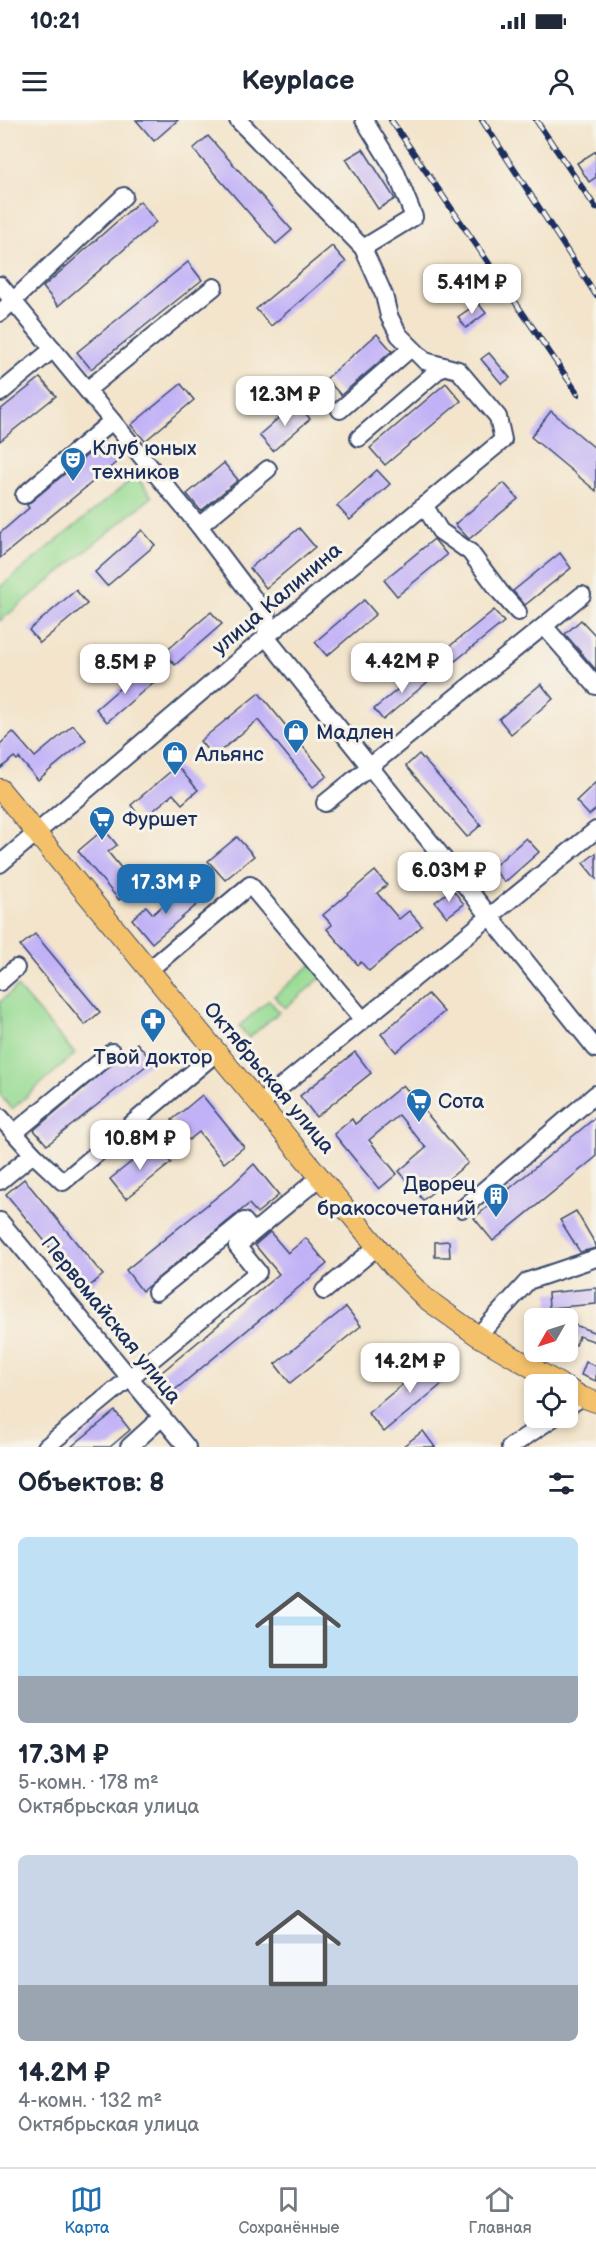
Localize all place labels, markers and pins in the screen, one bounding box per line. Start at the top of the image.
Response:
pin: 5.41M ₽ [417,264,527,315]
pin: 12.3M ₽ [230,376,340,427]
place label: Клуб юных техников [92,436,197,485]
theatre icon: Клуб юных техников [58,445,88,483]
pin: 4.42M ₽ [347,643,457,694]
pin: 8.5M ₽ [76,644,174,695]
shop icon: Мадлен [281,717,311,755]
place label: Мадлен [316,720,394,745]
shop icon: Альянс [160,739,190,777]
place label: Альянс [194,742,264,767]
supermarket icon: Фуршет [87,804,117,842]
place label: Фуршет [122,807,198,832]
pin: 6.03M ₽ [394,852,504,903]
pin: 17.3M ₽ [111,864,221,915]
pharmacy icon: Твой доктор [138,1006,168,1044]
place label: Твой доктор [94,1045,213,1070]
supermarket icon: Сота [404,1086,434,1124]
place label: Сота [438,1089,485,1114]
pin: 10.8M ₽ [85,1120,195,1171]
place label: Дворец бракосочетаний [317,1172,476,1221]
building icon: Дворец бракосочетаний [481,1181,511,1219]
pin: 14.2M ₽ [355,1343,465,1394]

